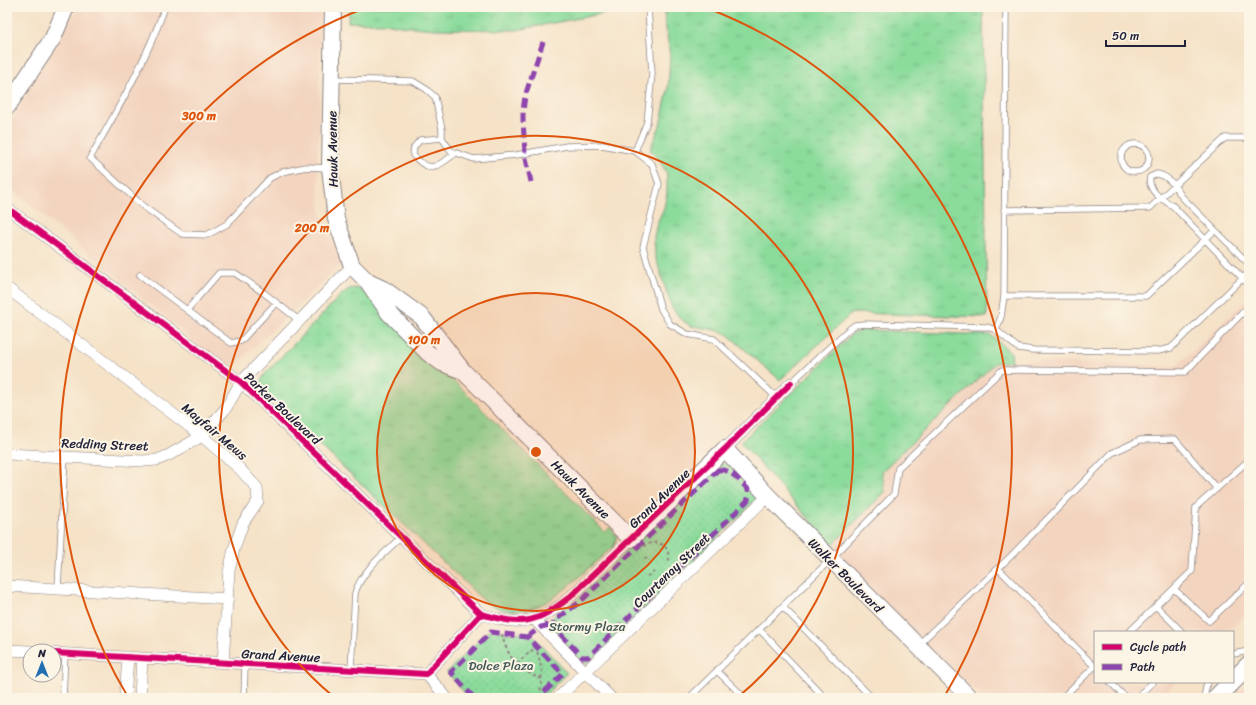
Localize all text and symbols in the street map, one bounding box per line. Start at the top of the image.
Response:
scale bar [1106,22,1185,48]
text: 50 m [1112,25,1139,47]
text: 300 m [181,105,217,127]
street label: Hawk Avenue [320,110,345,188]
text: 200 m [294,217,330,239]
text: 100 m [408,329,441,351]
street label: Parker Boulevard [239,366,327,451]
street label: Mayfair Mews [176,397,253,466]
street label: Redding Street [61,431,149,458]
centre of rings [529,445,543,459]
street label: Hawk Avenue [545,454,616,525]
street label: Grand Avenue [623,462,696,534]
street label: Courtenay Street [627,527,716,614]
street label: Walker Boulevard [802,532,890,619]
park label: Stormy Plaza [549,615,626,638]
legend [1094,631,1234,683]
text: Cycle path [1130,636,1186,658]
street label: Grand Avenue [241,642,321,669]
north arrow [22,643,62,683]
text: N [37,644,46,663]
park label: Dolce Plaza [468,654,534,677]
text: Path [1130,656,1155,678]

